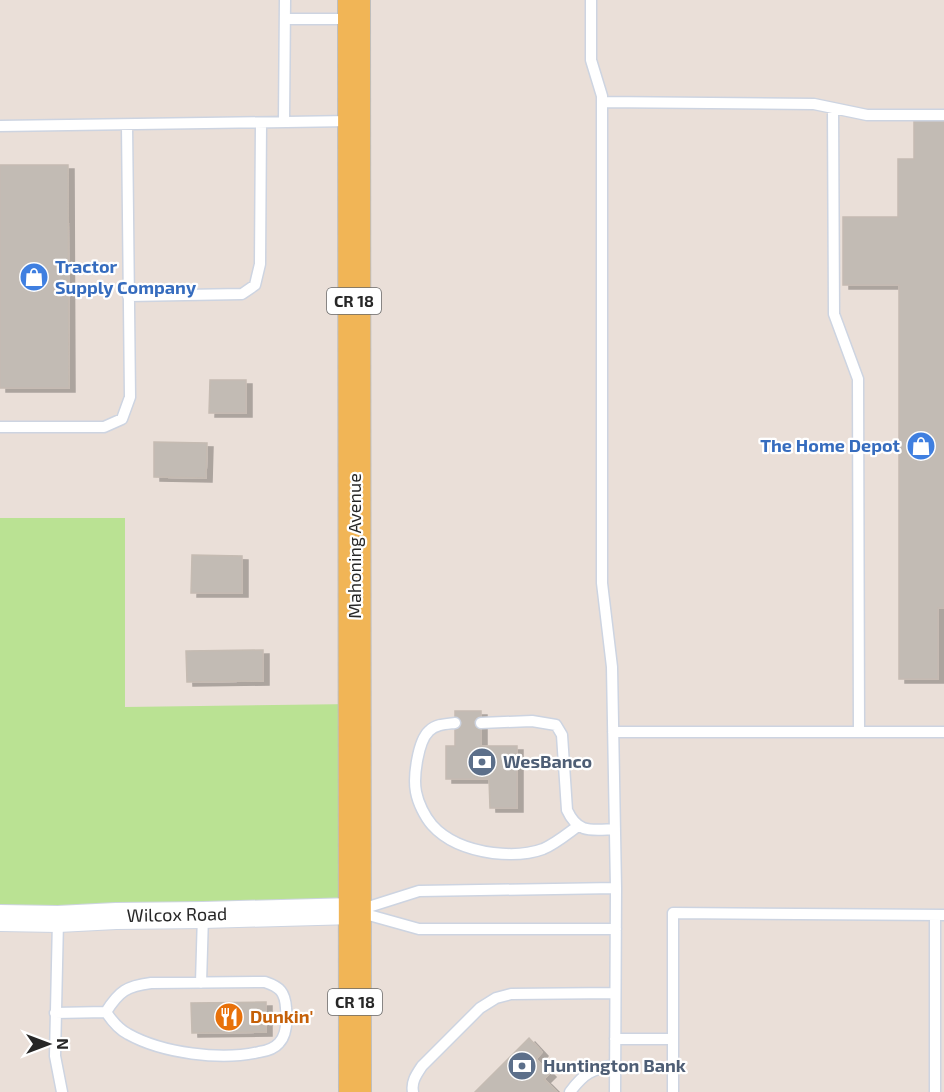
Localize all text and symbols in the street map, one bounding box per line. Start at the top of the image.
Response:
place label: Tractor Supply Company [55,255,197,298]
shop icon: Tractor Supply Company [18,261,50,293]
road number: CR 18 [327,288,381,314]
shop icon: The Home Depot [905,430,937,462]
place label: The Home Depot [760,434,901,456]
street label: Mahoning Avenue [343,473,365,619]
bank icon: WesBanco [466,746,498,778]
place label: WesBanco [503,750,592,772]
street label: Wilcox Road [127,902,227,926]
road number: CR 18 [328,989,382,1015]
restaurant icon: Dunkin' [213,1001,245,1033]
place label: Dunkin' [250,1005,313,1027]
north arrow [18,1014,78,1074]
text: N [54,1038,73,1050]
bank icon: Huntington Bank [506,1050,538,1082]
place label: Huntington Bank [543,1054,686,1076]

